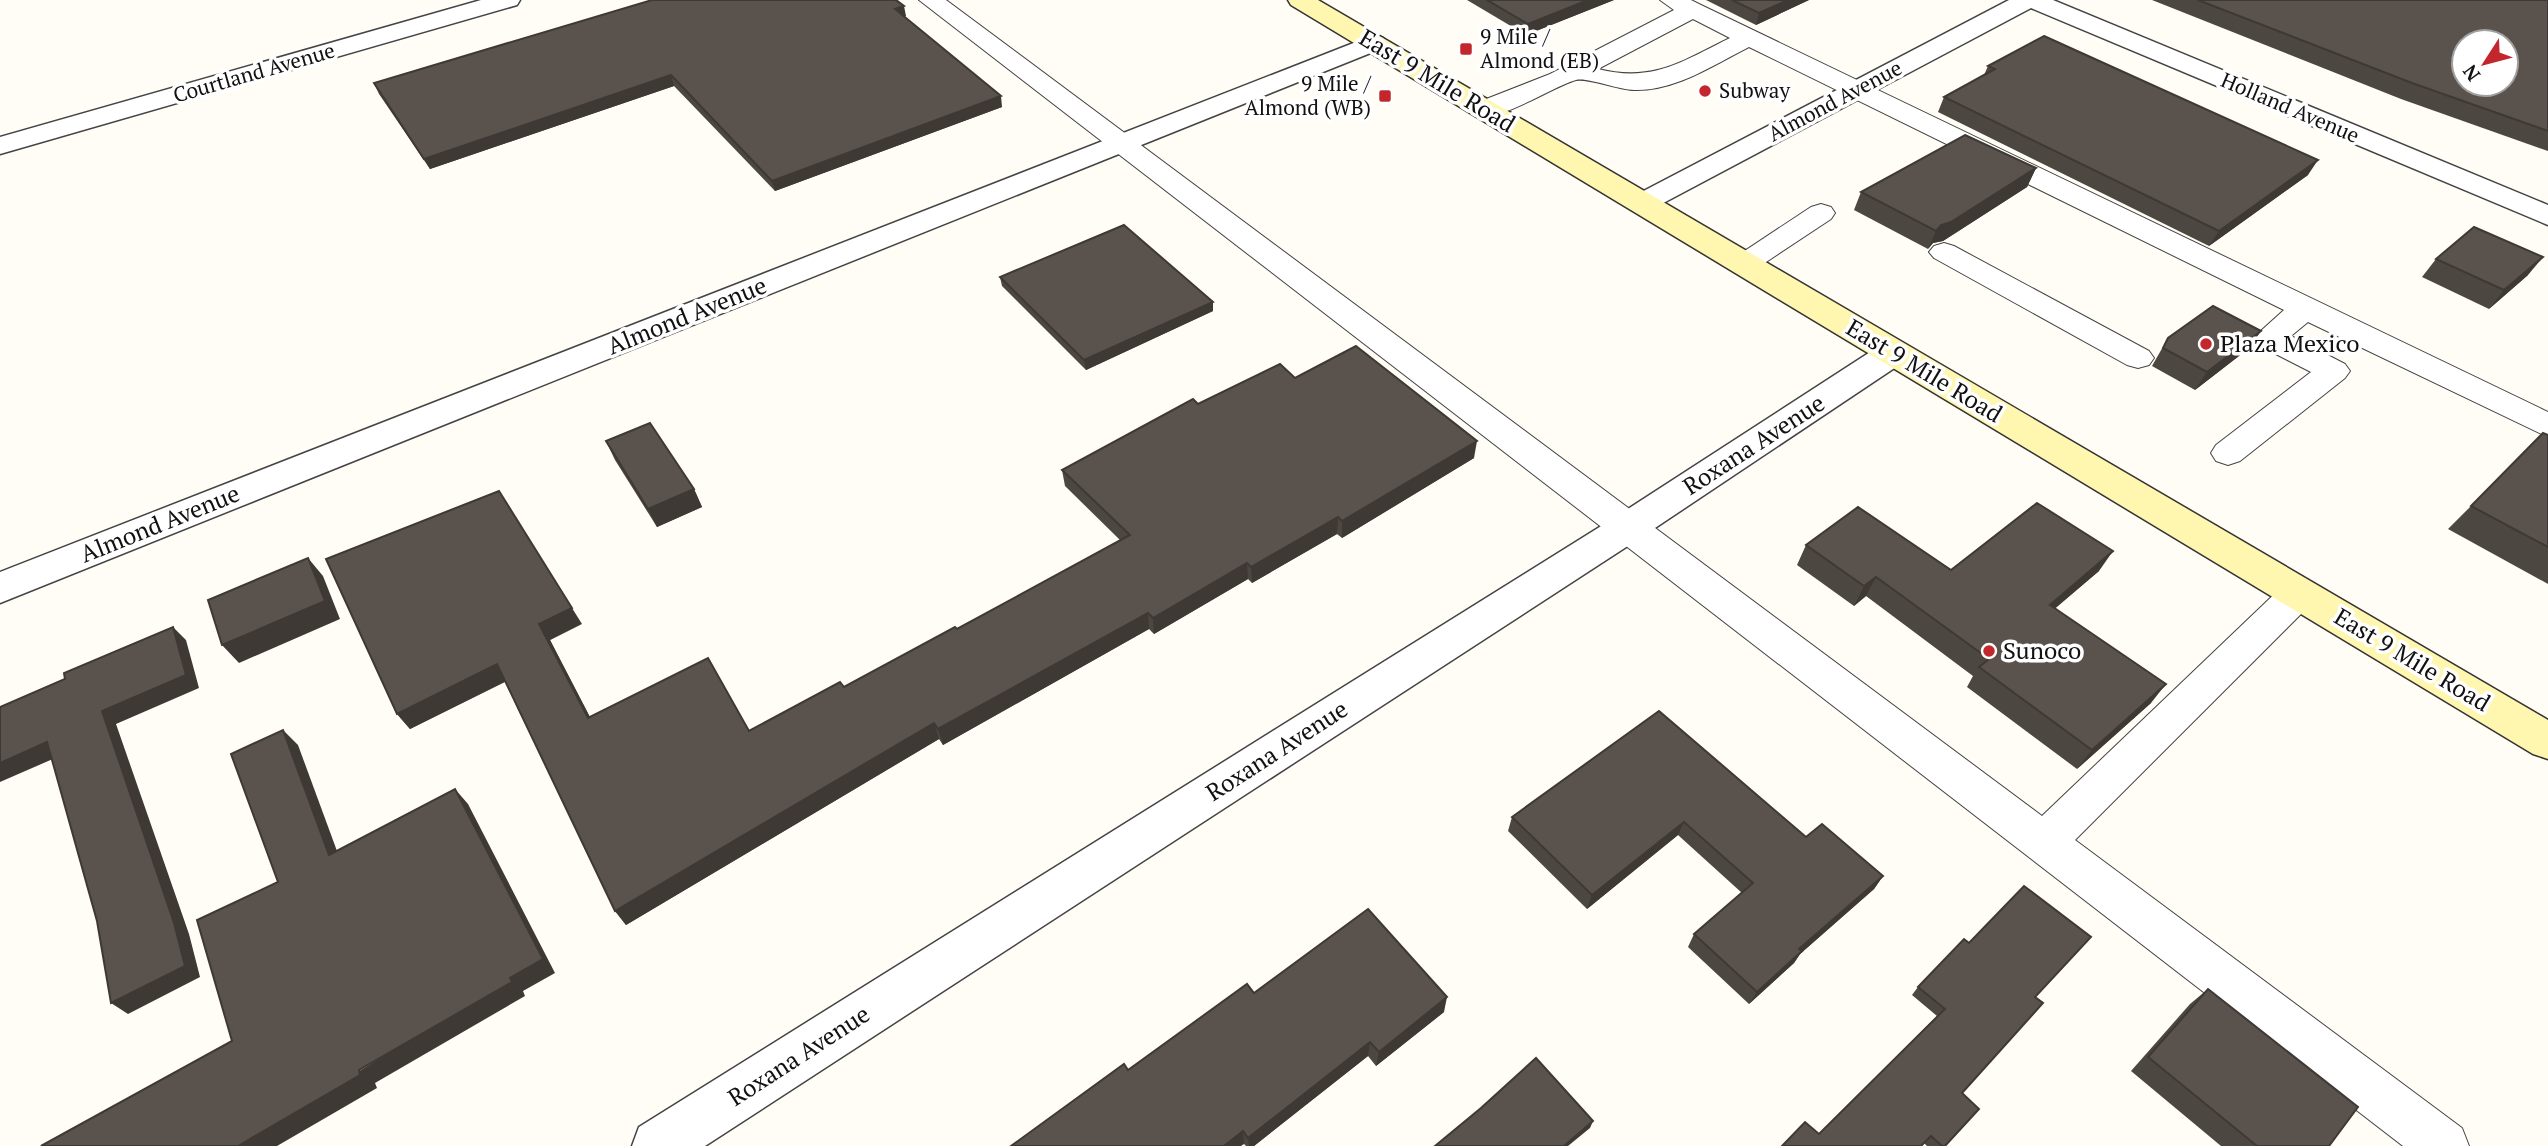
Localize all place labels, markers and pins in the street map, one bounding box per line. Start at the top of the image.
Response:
place label: 9 Mile / Almond (EB) [1480,22,1599,74]
marker: 9 Mile / Almond (EB) [1458,41,1474,57]
place label: 9 Mile / Almond (WB) [1244,69,1372,121]
place label: Subway [1719,76,1790,104]
marker: Subway [1697,83,1713,99]
marker: 9 Mile / Almond (WB) [1377,88,1393,104]
place label: Plaza Mexico [2220,327,2359,359]
marker: Plaza Mexico [2198,336,2214,352]
place label: Sunoco [2003,634,2081,666]
marker: Sunoco [1981,643,1997,659]

